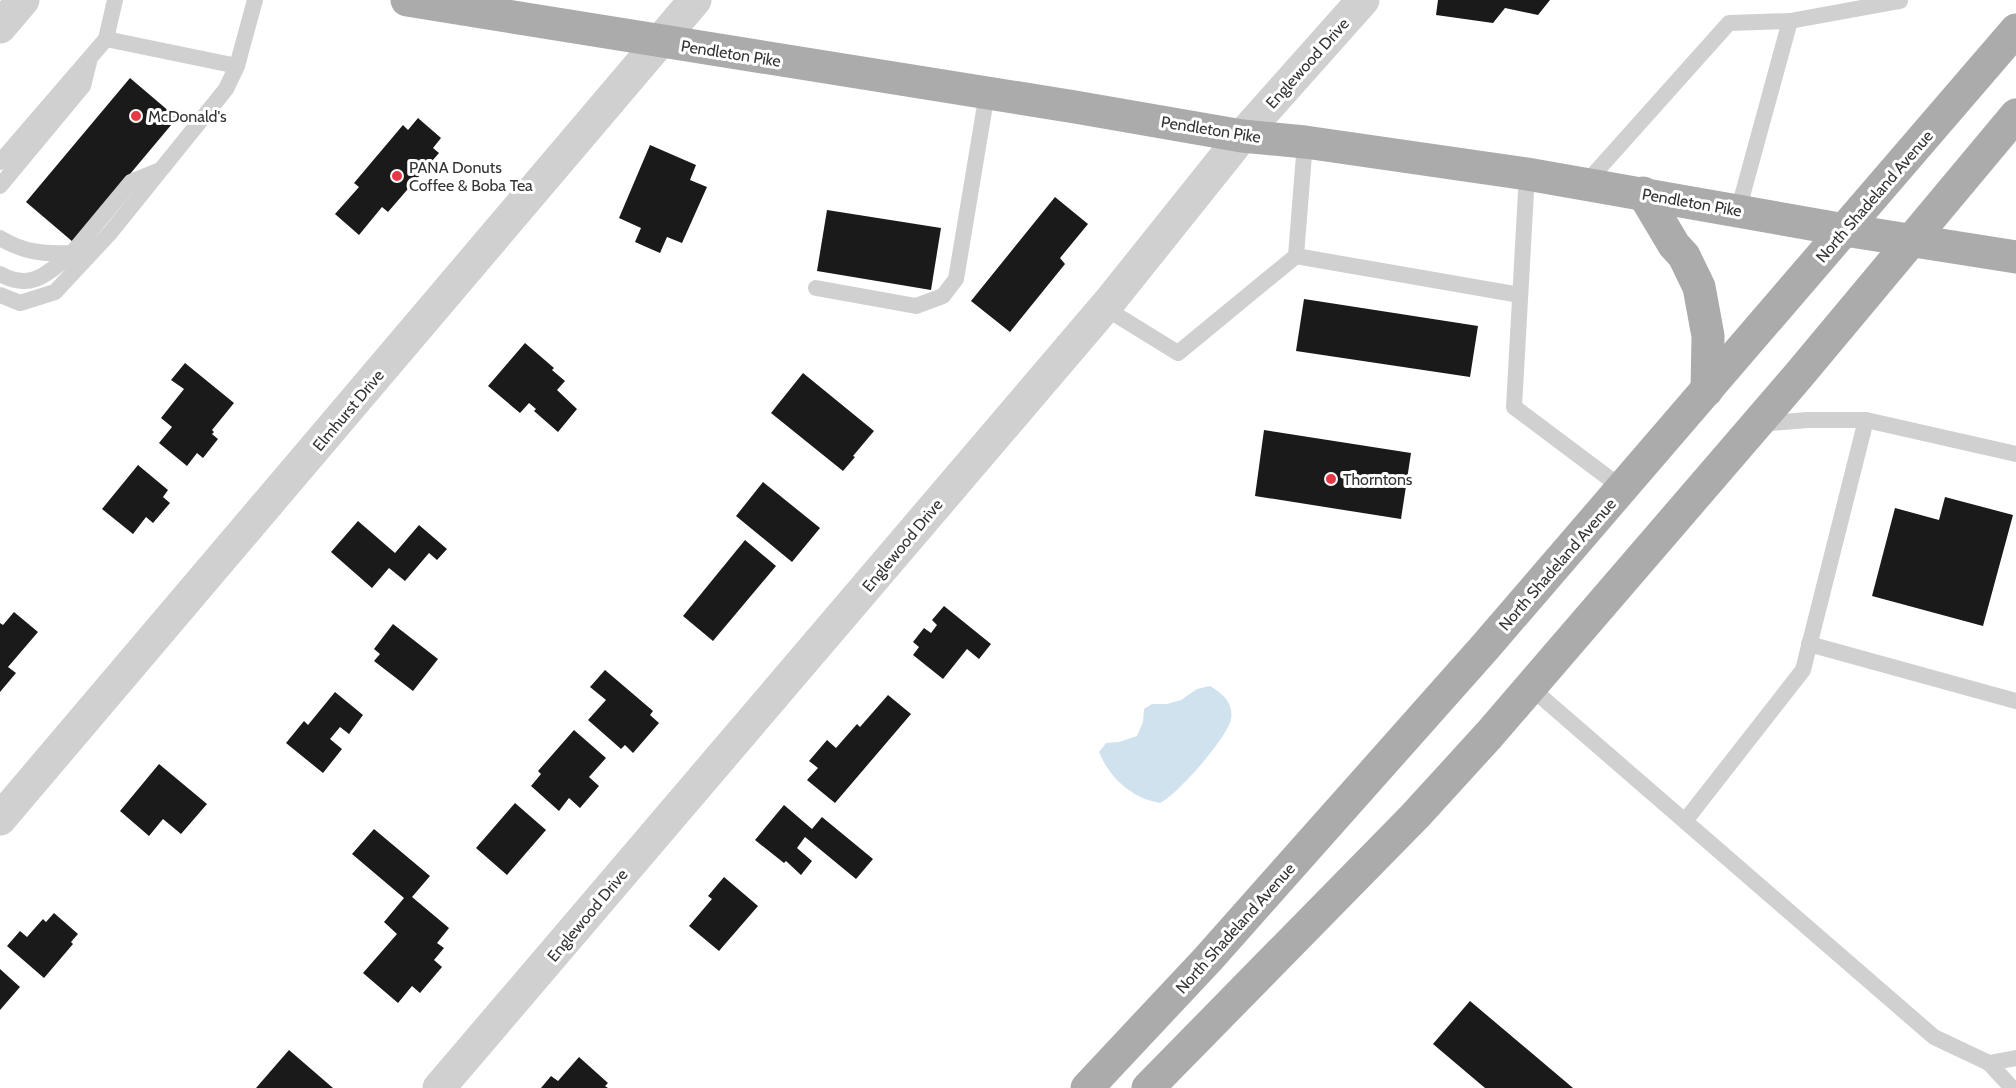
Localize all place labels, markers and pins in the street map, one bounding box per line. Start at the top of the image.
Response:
place label: McDonald's [148,107,227,126]
marker: McDonald's [129,109,143,123]
place label: PANA Donuts Coffee & Boba Tea [409,158,533,195]
marker: PANA Donuts Coffee & Boba Tea [390,169,404,183]
place label: Thorntons [1343,470,1413,489]
marker: Thorntons [1324,472,1338,486]

